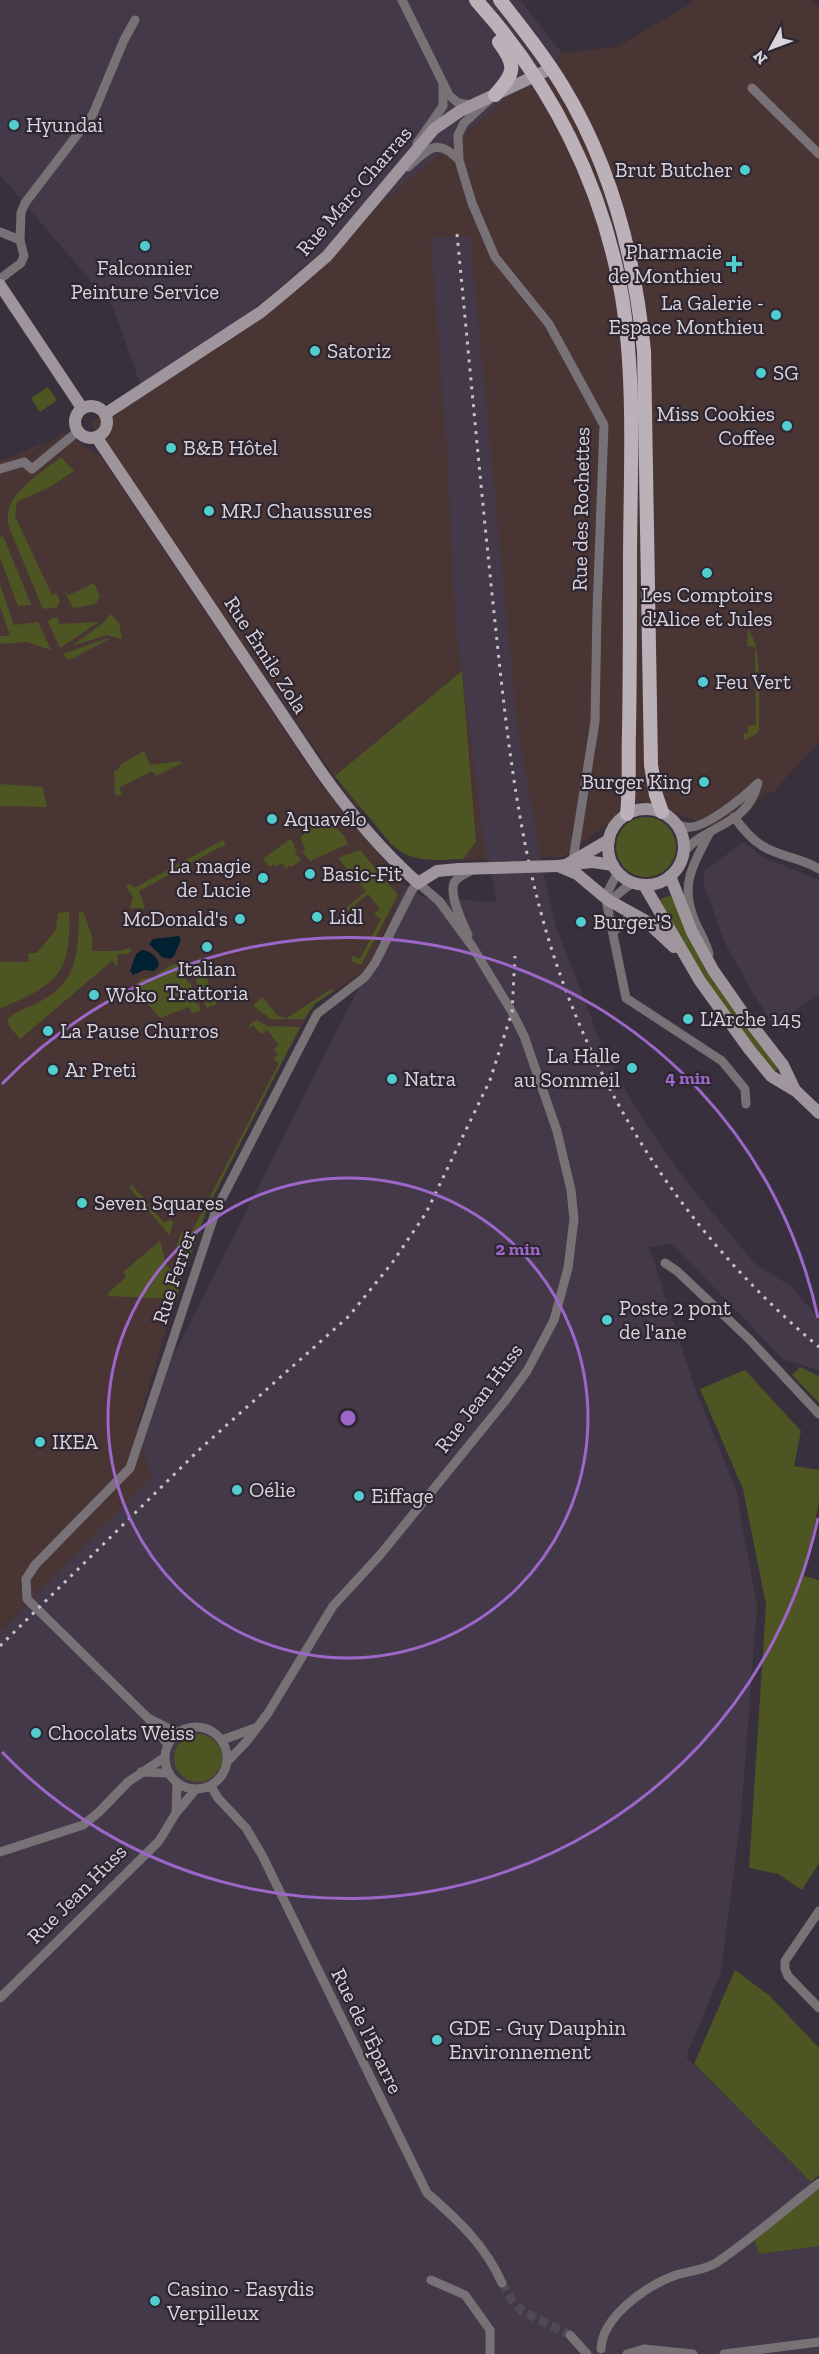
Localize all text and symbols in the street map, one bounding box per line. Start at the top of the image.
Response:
north arrow [741,18,801,78]
text: N [749,47,771,68]
place label: Hyundai [26,112,103,137]
marker: Hyundai [7,118,21,132]
street label: Rue Marc Charras [291,121,417,261]
place label: Brut Butcher [615,157,733,182]
marker: Brut Butcher [738,163,752,177]
marker: Falconnier Peinture Service [138,239,152,253]
place label: Pharmacie de Monthieu [608,239,722,288]
place label: Falconnier Peinture Service [71,255,219,304]
marker: Pharmacie de Monthieu [727,257,741,271]
place label: La Galerie - Espace Monthieu [608,290,764,339]
marker: La Galerie - Espace Monthieu [769,308,783,322]
place label: Satoriz [327,338,392,363]
marker: Satoriz [308,344,322,358]
place label: SG [773,360,799,385]
marker: SG [754,366,768,380]
place label: Miss Cookies Coffee [656,401,775,450]
marker: Miss Cookies Coffee [780,419,794,433]
street label: Rue des Rochettes [567,427,594,591]
place label: B&B Hôtel [183,435,278,460]
marker: B&B Hôtel [164,441,178,455]
place label: MRJ Chaussures [221,498,372,523]
marker: MRJ Chaussures [202,504,216,518]
marker: Les Comptoirs d'Alice et Jules [700,566,714,580]
place label: Les Comptoirs d'Alice et Jules [641,582,773,631]
street label: Rue Émile Zola [219,591,314,718]
place label: Feu Vert [715,669,791,694]
marker: Feu Vert [696,675,710,689]
place label: Burger King [581,769,692,794]
marker: Burger King [697,775,711,789]
place label: Aquavélo [284,806,367,831]
marker: Aquavélo [265,812,279,826]
place label: La magie de Lucie [169,853,251,902]
place label: Basic-Fit [322,861,402,886]
marker: Basic-Fit [303,867,317,881]
marker: La magie de Lucie [256,871,270,885]
place label: Lidl [329,904,364,929]
place label: McDonald's [123,906,228,931]
place label: Burger'S [593,909,672,934]
marker: Lidl [310,910,324,924]
marker: McDonald's [233,912,247,926]
marker: Burger'S [574,915,588,929]
marker: Italian Trattoria [200,940,214,954]
place label: Italian Trattoria [166,956,248,1005]
place label: Woko [106,982,157,1007]
marker: Woko [87,988,101,1002]
place label: L'Arche 145 [700,1006,801,1031]
marker: L'Arche 145 [681,1012,695,1026]
place label: La Pause Churros [60,1018,219,1043]
marker: La Pause Churros [41,1024,55,1038]
place label: La Halle au Sommeil [514,1043,620,1092]
place label: Ar Preti [65,1057,136,1082]
marker: La Halle au Sommeil [625,1061,639,1075]
marker: Ar Preti [46,1063,60,1077]
place label: Natra [404,1066,456,1091]
text: 4 min [665,1067,711,1089]
marker: Natra [385,1072,399,1086]
place label: Seven Squares [94,1190,224,1215]
marker: Seven Squares [75,1196,89,1210]
street label: Rue Ferrer [147,1227,200,1327]
text: 2 min [496,1238,541,1260]
place label: Poste 2 pont de l'ane [619,1295,731,1344]
marker: Poste 2 pont de l'ane [600,1313,614,1327]
street label: Rue Jean Huss [429,1338,528,1457]
centre of rings [338,1408,358,1428]
place label: IKEA [52,1429,99,1454]
marker: IKEA [33,1435,47,1449]
place label: Oélie [249,1477,296,1502]
marker: Oélie [230,1483,244,1497]
place label: Eiffage [371,1483,434,1508]
marker: Eiffage [352,1489,366,1503]
place label: Chocolats Weiss [48,1720,194,1745]
marker: Chocolats Weiss [29,1726,43,1740]
street label: Rue Jean Huss [22,1839,132,1949]
street label: Rue de l'Éparre [326,1964,409,2098]
place label: GDE - Guy Dauphin Environnement [449,2015,626,2064]
marker: GDE - Guy Dauphin Environnement [430,2033,444,2047]
place label: Casino - Easydis Verpilleux [166,2276,314,2325]
marker: Casino - Easydis Verpilleux [148,2294,162,2308]

